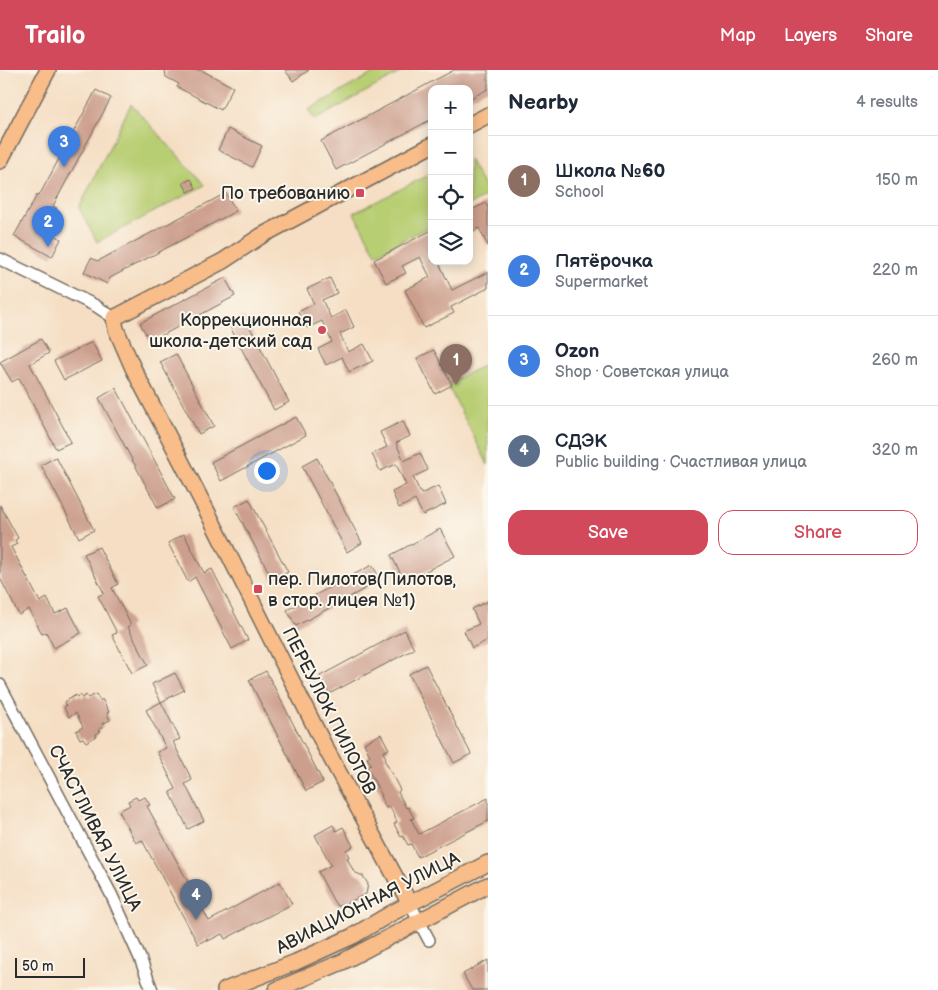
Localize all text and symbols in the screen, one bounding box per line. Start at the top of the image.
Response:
text: Trailo [25,21,85,50]
text: Map [720,25,756,46]
text: Layers [784,25,837,46]
text: Share [865,25,913,46]
map controls [428,85,473,265]
button: + [428,85,473,130]
text: Nearby [508,90,578,115]
text: 4 results [856,93,918,112]
pin: 3 [48,126,80,167]
button: − [428,130,473,175]
text: Школа №60 [555,160,665,183]
text: 1 [521,171,527,190]
text: 150 m [876,171,918,190]
button: locate [428,175,473,220]
place label: По требованию [221,183,350,204]
text: School [555,183,604,202]
marker: По требованию [354,187,366,199]
pin: 2 [32,206,64,247]
button: layers [428,220,473,265]
text: Пятёрочка [555,250,653,273]
text: 2 [519,261,529,280]
text: 220 m [872,261,918,280]
text: Supermarket [555,273,648,292]
place label: Коррекционная школа-детский сад [149,310,312,352]
marker: Коррекционная школа-детский сад [316,324,328,336]
text: Ozon [555,340,599,363]
pin: 1 [440,344,472,385]
text: 3 [519,351,529,370]
text: 260 m [872,351,918,370]
text: Shop · Советская улица [555,363,729,382]
text: СДЭК [555,430,607,453]
text: 4 [519,441,529,460]
text: 320 m [872,441,918,460]
text: Public building · Счастливая улица [555,453,807,472]
your location [254,458,280,484]
button: Save [508,510,708,555]
button: Share [718,510,918,555]
place label: пер. Пилотов(Пилотов, в стор. лицея №1) [268,569,456,611]
marker: пер. Пилотов(Пилотов, в стор. лицея №1) [252,583,264,595]
street label: ПЕРЕУЛОК ПИЛОТОВ [278,624,380,798]
street label: СЧАСТЛИВАЯ УЛИЦА [44,741,146,915]
street label: АВИАЦИОННАЯ УЛИЦА [272,848,463,959]
pin: 4 [180,879,212,920]
scale bar [15,955,85,978]
text: 50 m [22,958,54,975]

